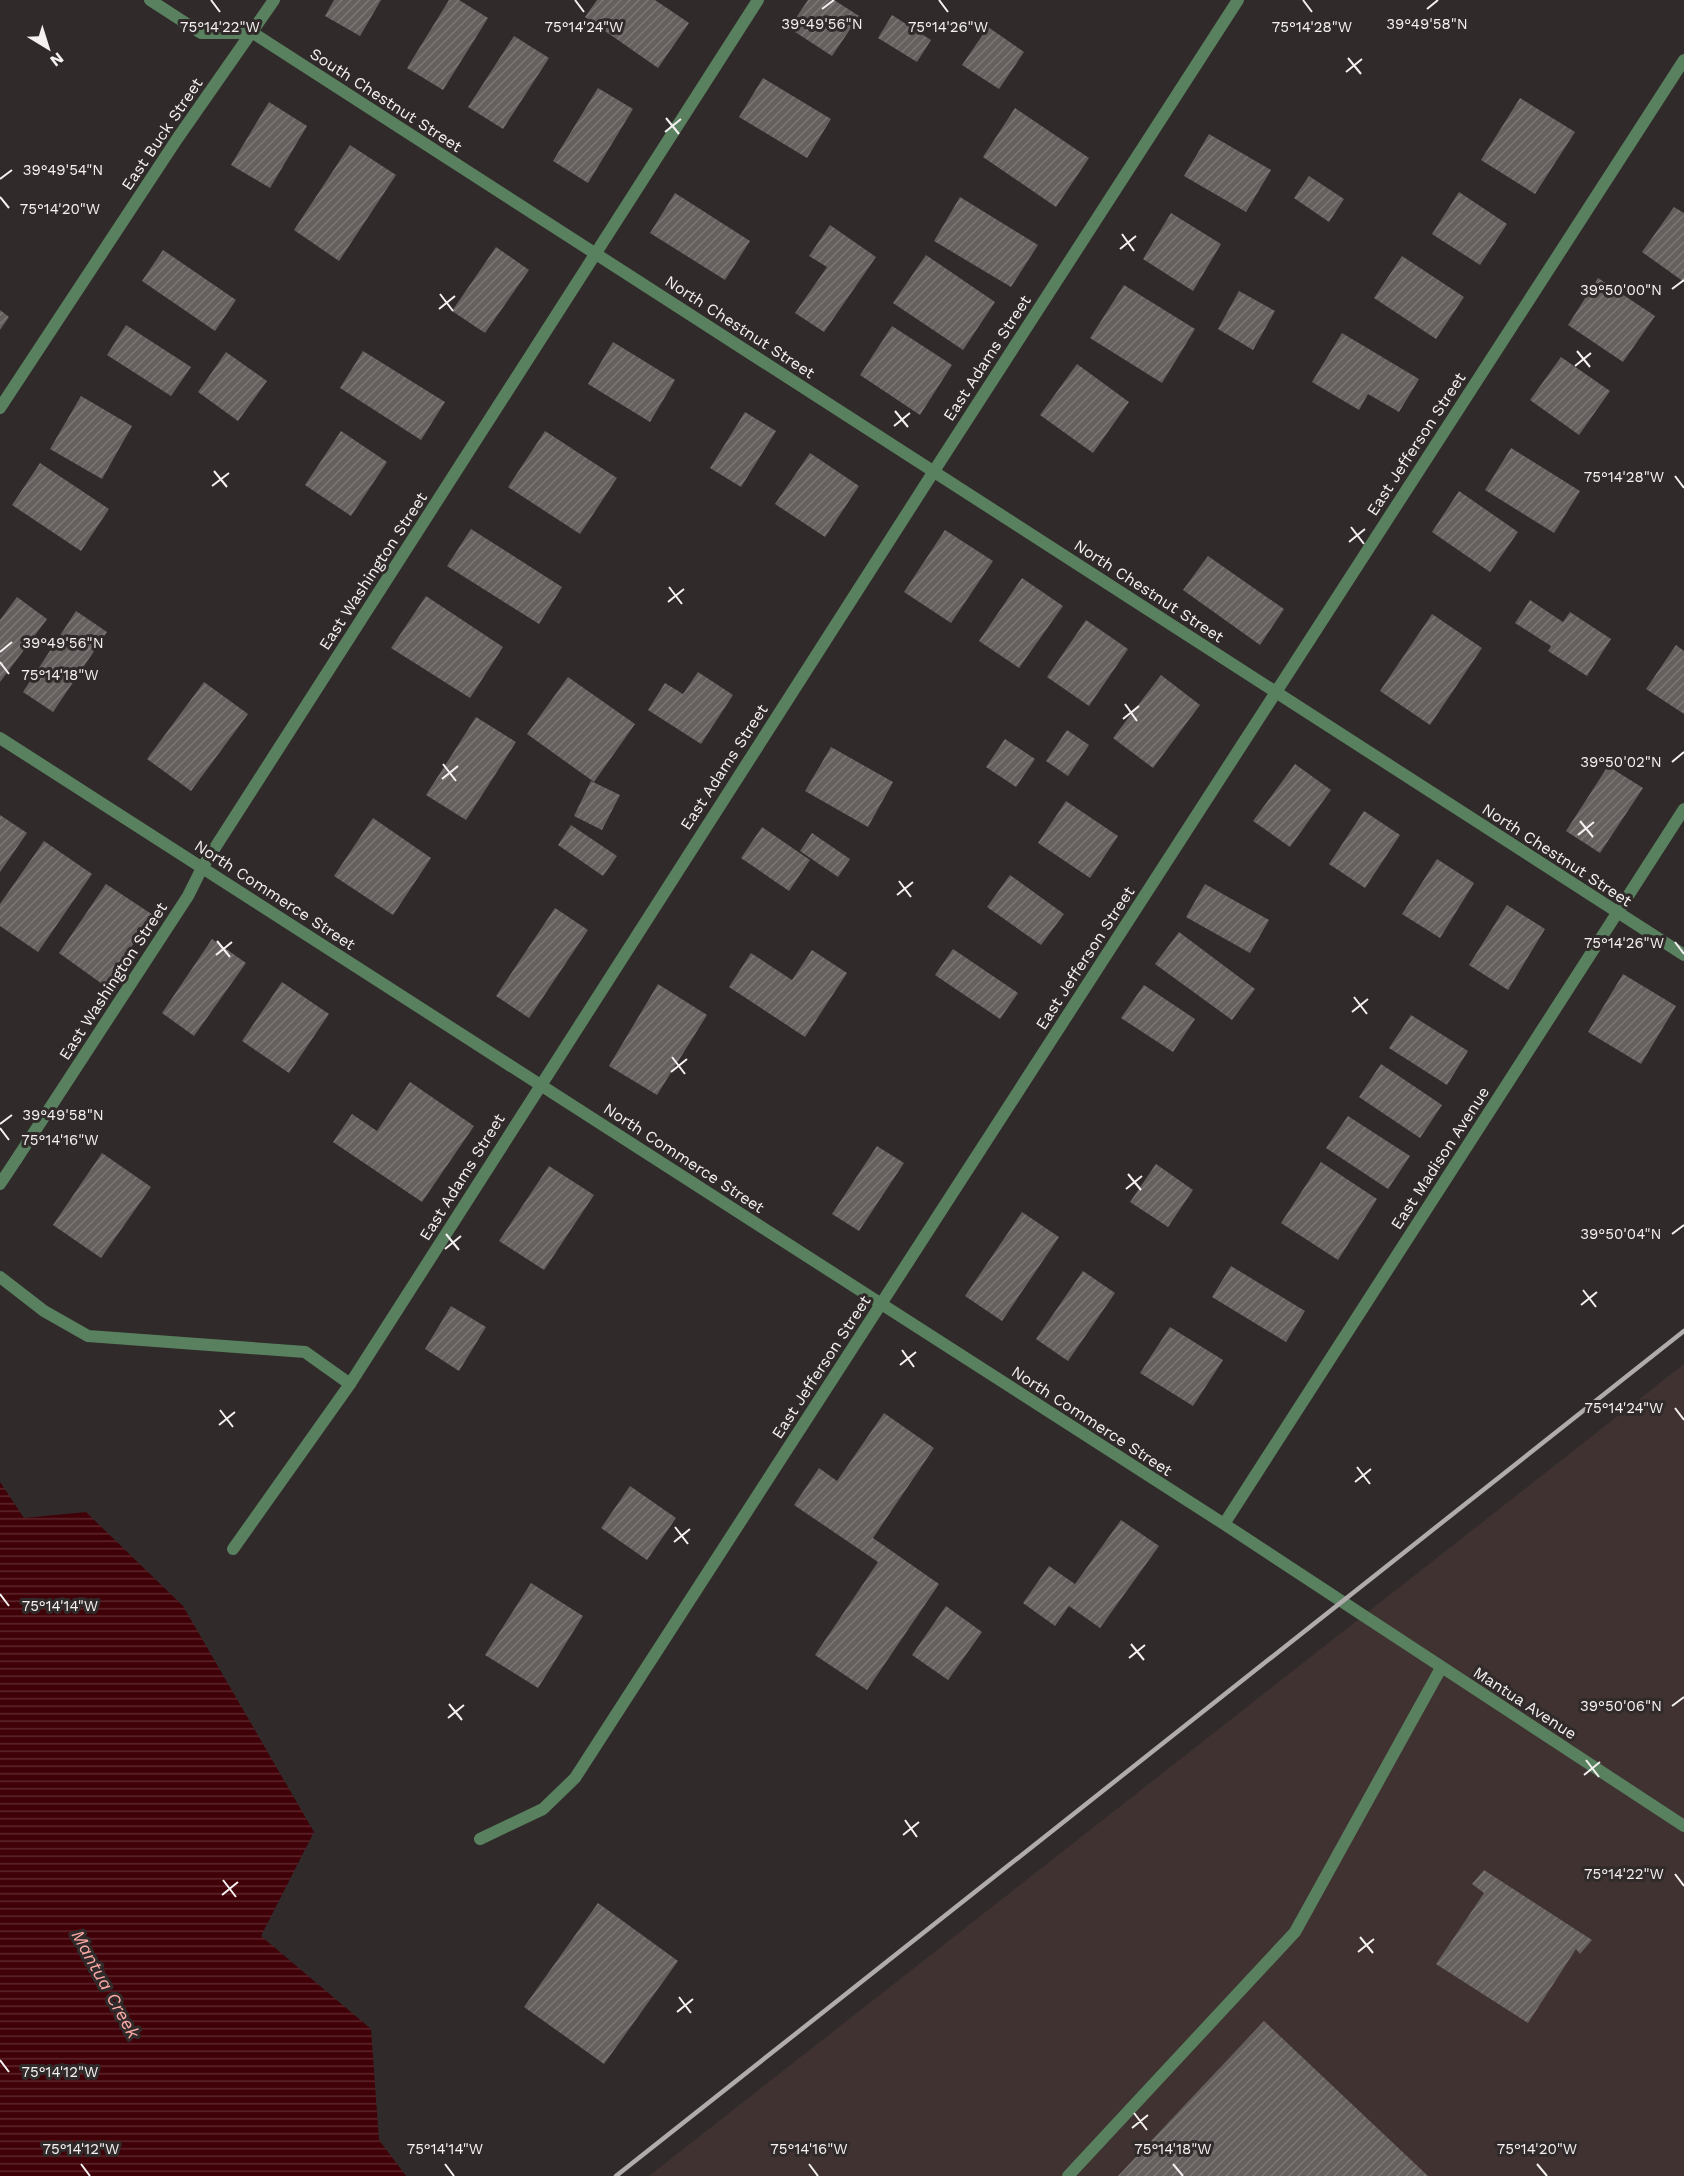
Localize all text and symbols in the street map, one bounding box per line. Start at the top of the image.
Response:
text: 39°49'56"N [781,15,863,33]
text: 39°49'58"N [1386,15,1468,33]
north arrow [18,18,78,78]
text: 75°14'22"W [180,18,260,36]
text: 75°14'24"W [545,18,624,36]
text: 75°14'26"W [908,18,988,36]
text: 75°14'28"W [1272,18,1352,36]
street label: South Chestnut Street [307,44,466,156]
text: N [46,48,67,71]
street label: East Buck Street [117,74,207,194]
text: 39°49'54"N [23,161,103,179]
text: 75°14'20"W [20,200,100,218]
street label: North Chestnut Street [662,271,819,383]
text: 39°50'00"N [1580,281,1662,299]
street label: East Adams Street [939,291,1035,424]
street label: East Jefferson Street [1363,369,1470,519]
text: 75°14'28"W [1584,468,1664,486]
street label: East Washington Street [315,488,431,653]
street label: North Chestnut Street [1071,535,1228,647]
text: 39°49'56"N [22,634,104,652]
text: 75°14'18"W [21,666,99,684]
street label: East Adams Street [676,700,772,833]
text: 39°50'02"N [1580,753,1662,771]
street label: North Chestnut Street [1479,799,1636,911]
street label: North Commerce Street [191,836,359,954]
street label: East Jefferson Street [1032,883,1139,1033]
street label: East Washington Street [55,898,171,1063]
text: 75°14'26"W [1584,934,1664,952]
street label: East Madison Avenue [1387,1083,1493,1233]
street label: North Commerce Street [600,1099,768,1217]
text: 39°49'58"N [22,1106,104,1124]
street label: East Adams Street [415,1110,509,1244]
text: 75°14'16"W [21,1131,99,1149]
text: 39°50'04"N [1580,1225,1662,1243]
street label: East Jefferson Street [768,1292,875,1442]
street label: North Commerce Street [1008,1362,1176,1480]
text: 75°14'24"W [1585,1399,1664,1417]
text: 75°14'14"W [22,1597,98,1615]
street label: Mantua Avenue [1470,1663,1580,1743]
text: 39°50'06"N [1580,1697,1662,1715]
text: 75°14'22"W [1584,1865,1664,1883]
water label: Mantua Creek [67,1926,145,2043]
text: 75°14'12"W [22,2063,98,2081]
text: 75°14'12"W [43,2140,119,2158]
text: 75°14'14"W [407,2140,483,2158]
text: 75°14'16"W [770,2140,848,2158]
text: 75°14'18"W [1134,2140,1212,2158]
text: 75°14'20"W [1497,2140,1577,2158]

